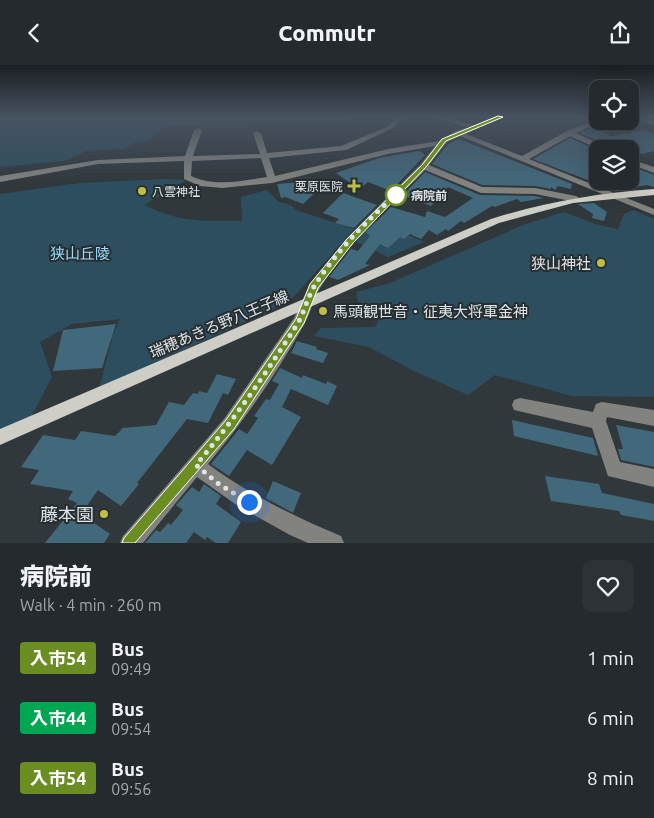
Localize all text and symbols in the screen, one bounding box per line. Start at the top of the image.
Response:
icon: back [20,19,48,47]
icon: share [606,19,634,47]
text: Commutr [278,20,376,45]
map controls [589,80,639,190]
button: locate [589,80,639,130]
button: layers [589,140,639,190]
marker: 栗原医院 [347,179,361,193]
place label: 栗原医院 [295,180,343,193]
marker: 病院前 [385,184,407,206]
marker: 八雲神社 [136,185,148,197]
place label: 八雲神社 [152,185,200,198]
place label: 病院前 [411,189,447,202]
park label: 狭山丘陵 [50,245,110,262]
place label: 狭山神社 [531,255,591,272]
marker: 狭山神社 [595,257,607,269]
street label: 瑞穂あきる野八王子線 [147,287,291,361]
place label: 馬頭観世音・征夷大将軍金神 [333,303,528,320]
marker: 馬頭観世音・征夷大将軍金神 [317,305,329,317]
your location [237,490,262,515]
place label: 藤本園 [40,504,94,524]
marker: 藤本園 [98,508,110,520]
button: heart [582,560,634,612]
text: 病院前 [20,563,92,590]
text: Walk · 4 min · 260 m [20,596,162,614]
text: Bus [111,638,144,660]
text: 1 min [587,647,634,669]
text: 入市54 [30,648,86,668]
text: 09:49 [111,660,151,678]
text: Bus [111,698,144,720]
text: 6 min [587,707,634,729]
text: 入市44 [30,708,86,728]
text: 09:54 [111,720,151,738]
text: Bus [111,758,144,780]
text: 8 min [587,767,634,789]
text: 入市54 [30,768,86,788]
text: 09:56 [111,780,151,798]

